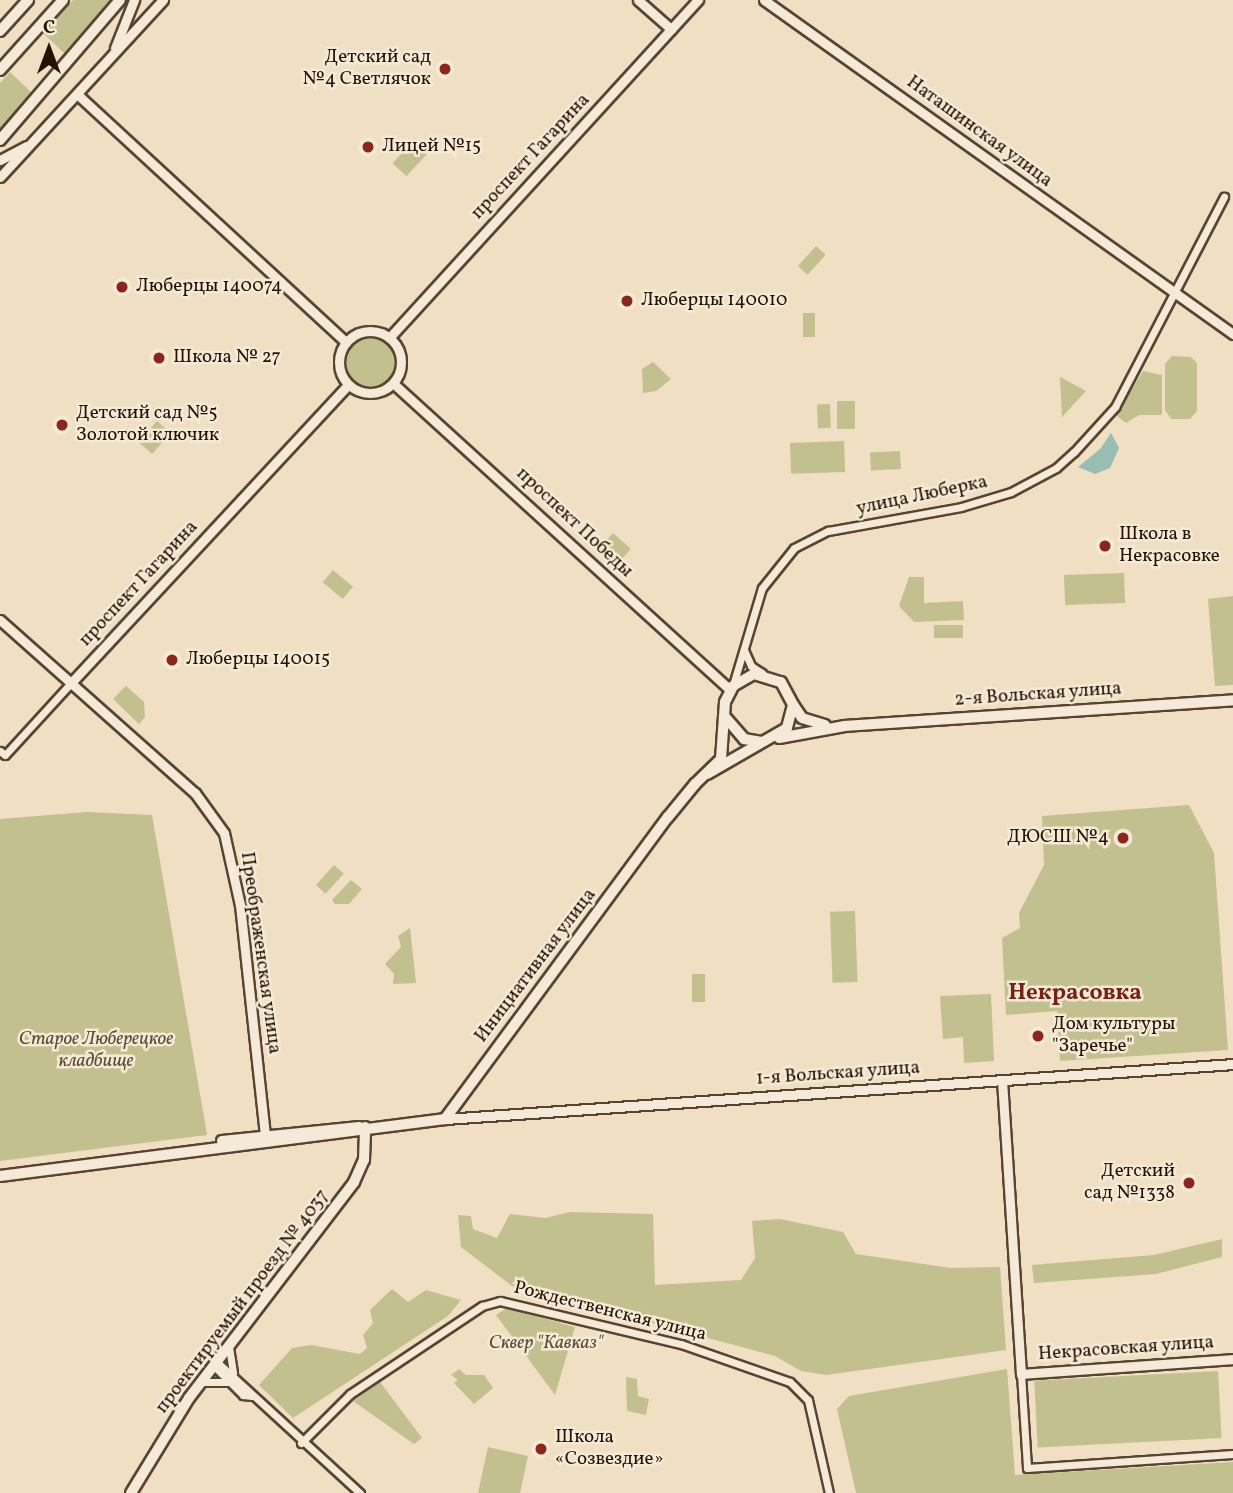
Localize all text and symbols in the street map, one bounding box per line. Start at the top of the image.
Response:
north arrow [14,14,84,84]
text: С [43,15,55,41]
place label: Детский сад №4 Светлячок [303,47,431,91]
marker: Детский сад №4 Светлячок [437,61,453,77]
street label: Наташинская улица [901,71,1057,193]
street label: проспект Гагарина [467,89,595,225]
place label: Лицей №15 [382,136,481,158]
marker: Лицей №15 [360,139,376,155]
place label: Люберцы 140074 [136,276,282,298]
marker: Люберцы 140074 [114,279,130,295]
place label: Люберцы 140010 [641,290,787,312]
marker: Люберцы 140010 [619,293,635,309]
place label: Школа № 27 [173,347,281,369]
marker: Школа № 27 [151,350,167,366]
place label: Детский сад №5 Золотой ключик [76,403,219,447]
marker: Детский сад №5 Золотой ключик [54,417,70,433]
street label: проспект Победы [511,463,637,583]
street label: улица Люберка [854,471,990,521]
street label: проспект Гагарина [75,516,203,652]
place label: Школа в Некрасовке [1119,524,1220,568]
marker: Школа в Некрасовке [1097,538,1113,554]
place label: Люберцы 140015 [186,649,330,671]
marker: Люберцы 140015 [164,652,180,668]
street label: 2-я Вольская улица [953,678,1123,712]
place label: ДЮСШ №4 [1007,827,1109,849]
marker: ДЮСШ №4 [1115,830,1131,846]
street label: Преображенская улица [234,850,286,1056]
street label: Инициативная улица [470,884,602,1048]
district label: Некрасовка [1008,979,1142,1007]
place label: Дом культуры "Заречье" [1052,1014,1175,1058]
marker: Дом культуры "Заречье" [1030,1028,1046,1044]
park label: Старое Люберецкое кладбище [19,1029,173,1073]
street label: 1-я Вольская улица [755,1057,921,1091]
place label: Детский сад №1338 [1084,1161,1175,1205]
marker: Детский сад №1338 [1181,1175,1197,1191]
street label: проектируемый проезд № 4037 [151,1186,335,1418]
street label: Рождественская улица [511,1277,709,1347]
street label: Некрасовская улица [1037,1331,1215,1367]
park label: Сквер "Кавказ" [489,1333,603,1355]
place label: Школа «Созвездие» [555,1427,663,1471]
marker: Школа «Созвездие» [533,1441,549,1457]

